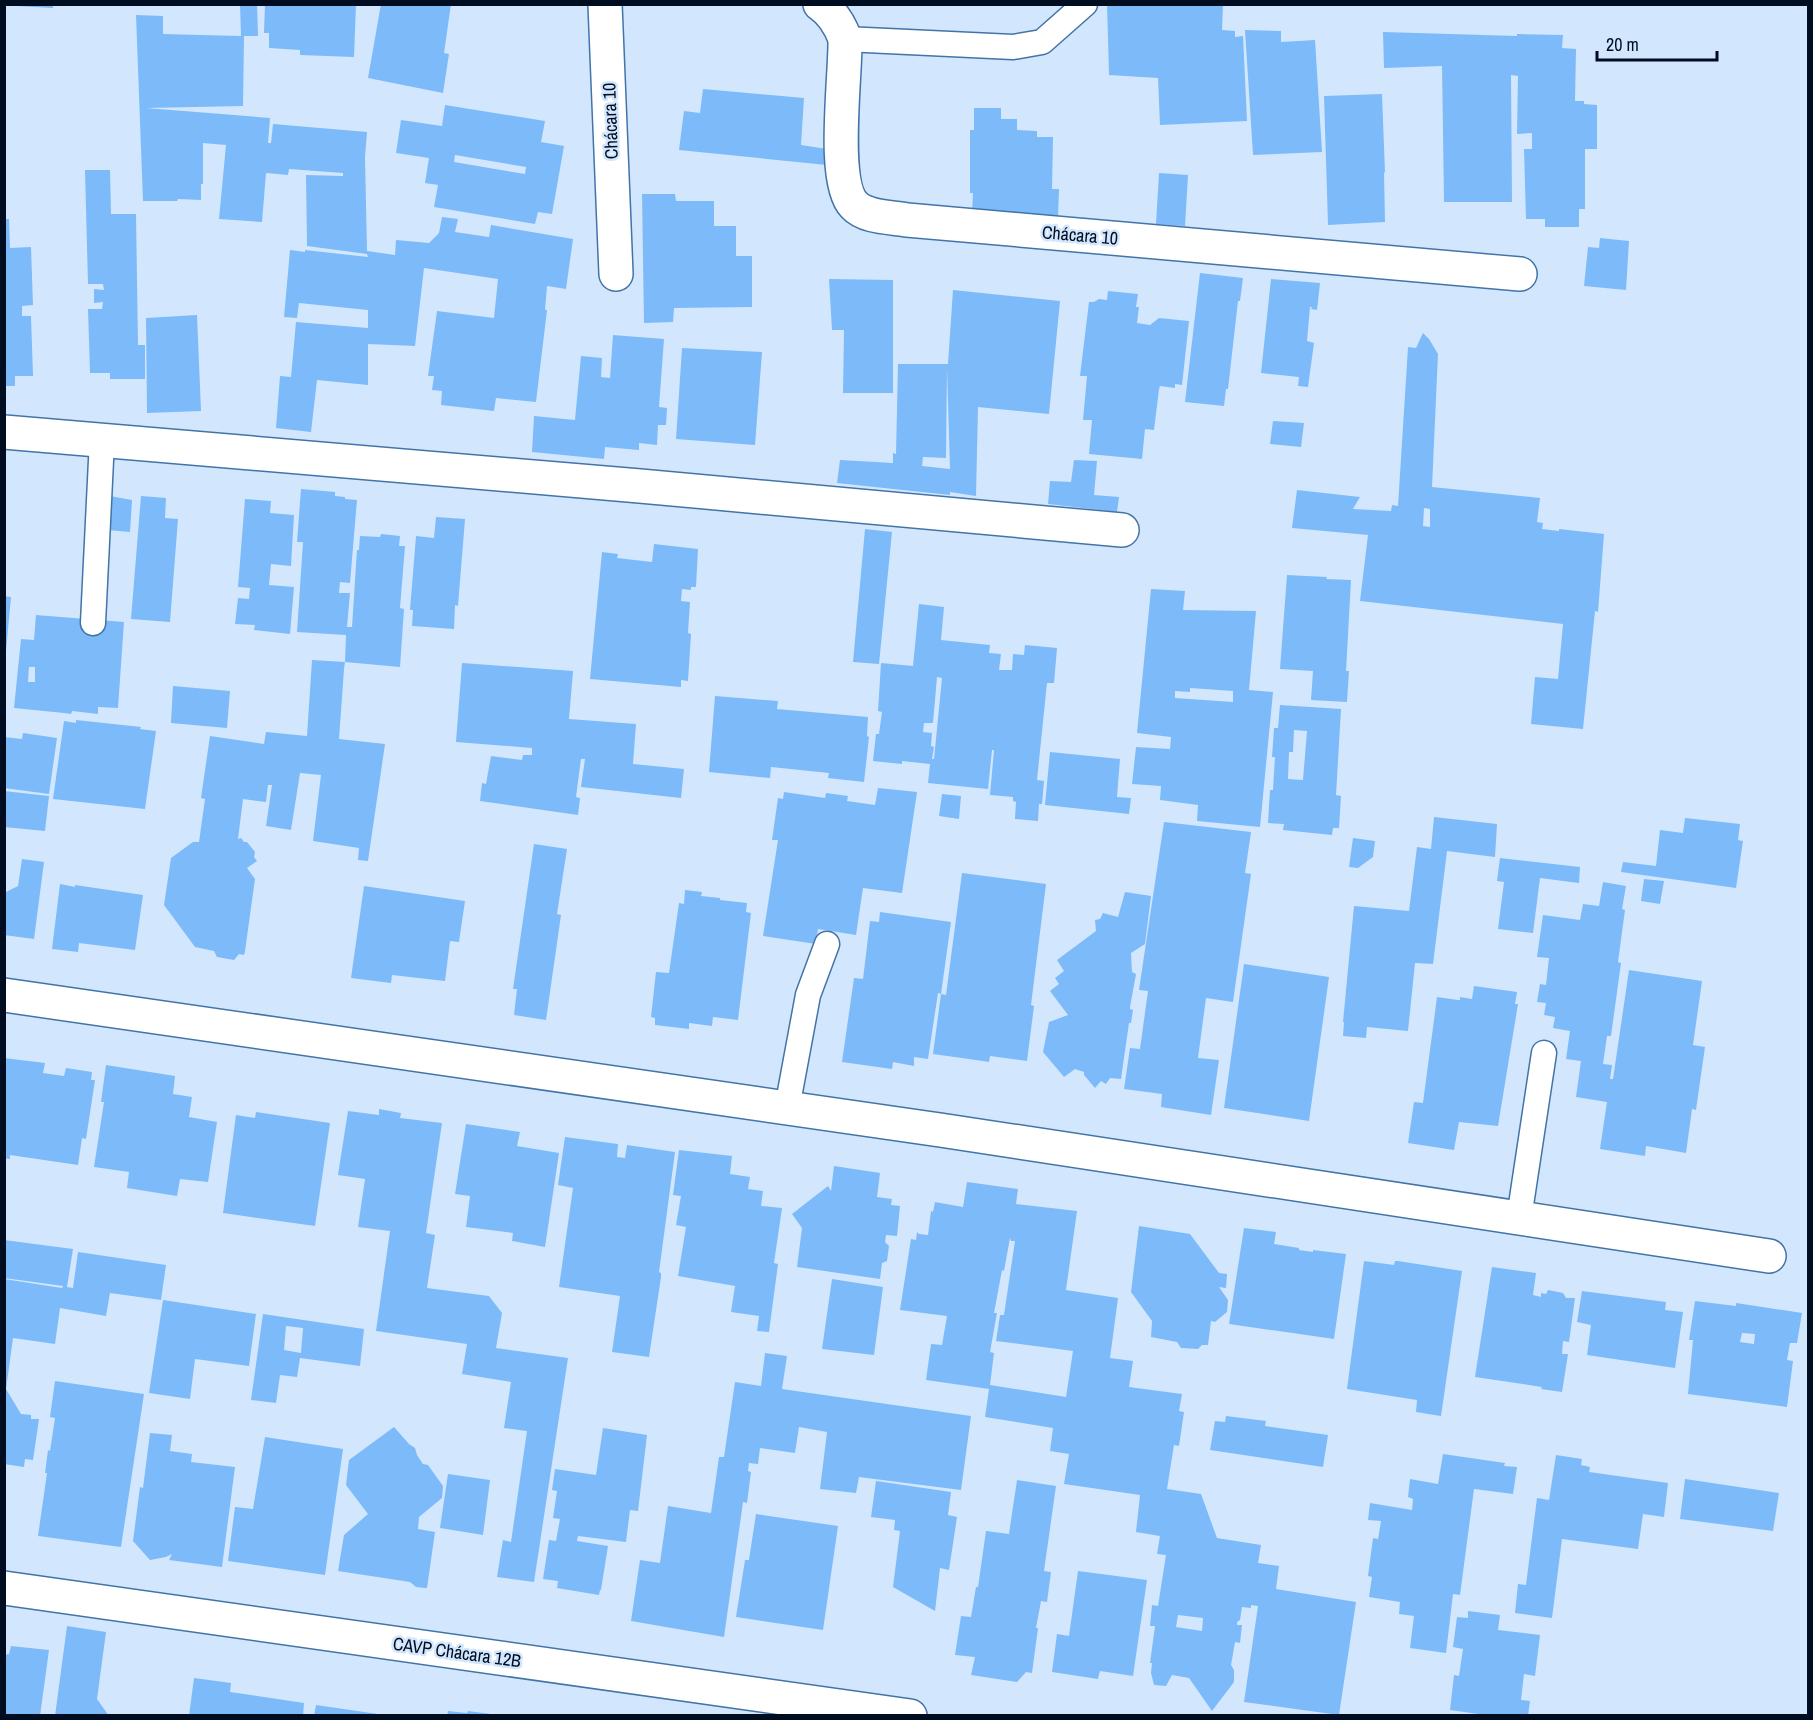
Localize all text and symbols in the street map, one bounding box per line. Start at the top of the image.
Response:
scale bar [1597,24,1717,62]
text: 20 m [1606,32,1639,57]
street label: Chácara 10 [596,82,624,160]
street label: Chácara 10 [1041,219,1119,251]
street label: CAVP Chácara 12B [391,1631,523,1673]

